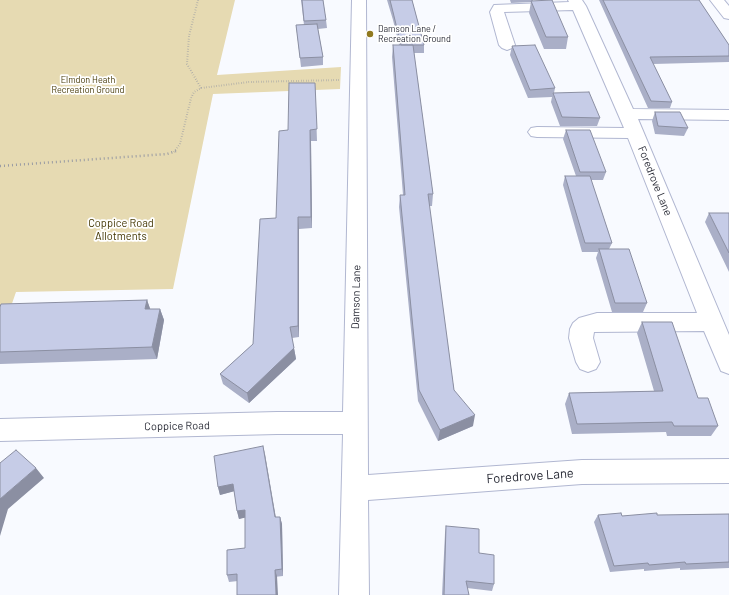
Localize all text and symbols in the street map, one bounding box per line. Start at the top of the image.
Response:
place label: Damson Lane / Recreation Ground [378,24,451,45]
marker: Damson Lane / Recreation Ground [365,29,375,39]
park label: Elmdon Heath Recreation Ground [52,75,124,96]
street label: Foredrove Lane [635,144,675,218]
park label: Coppice Road Allotments [88,216,154,242]
street label: Damson Lane [349,265,363,329]
street label: Coppice Road [144,419,210,433]
street label: Foredrove Lane [486,465,574,487]

